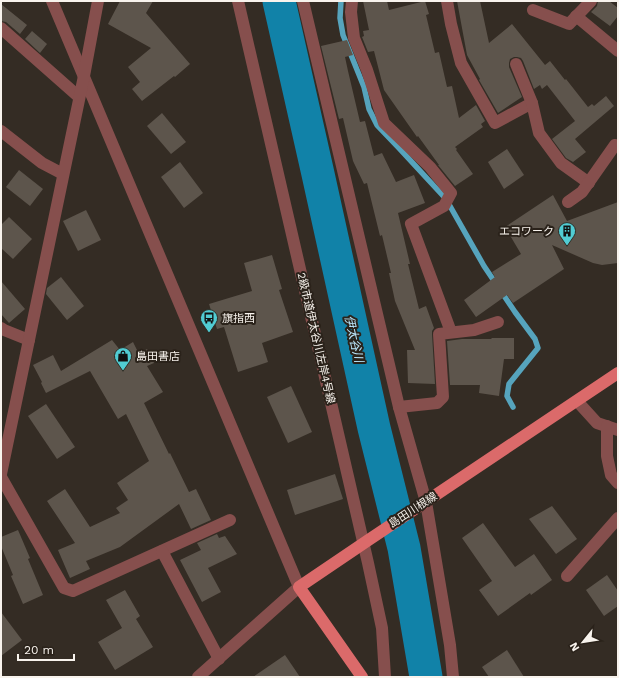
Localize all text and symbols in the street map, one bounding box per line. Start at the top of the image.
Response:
building icon: エコワーク [557,221,577,246]
place label: エコワーク [499,225,554,238]
street label: 2級市道伊太谷川左岸4号線 [295,271,337,405]
bus stop icon: 旗指西 [199,308,219,333]
place label: 旗指西 [222,312,255,325]
water label: 伊太谷川 [342,314,367,366]
shop icon: 島田書店 [113,346,133,371]
place label: 島田書店 [136,350,180,363]
street label: 島田川根線 [386,490,440,530]
north arrow [563,622,603,662]
scale bar [18,636,74,662]
text: N [567,640,582,654]
text: 20 m [24,643,54,657]

